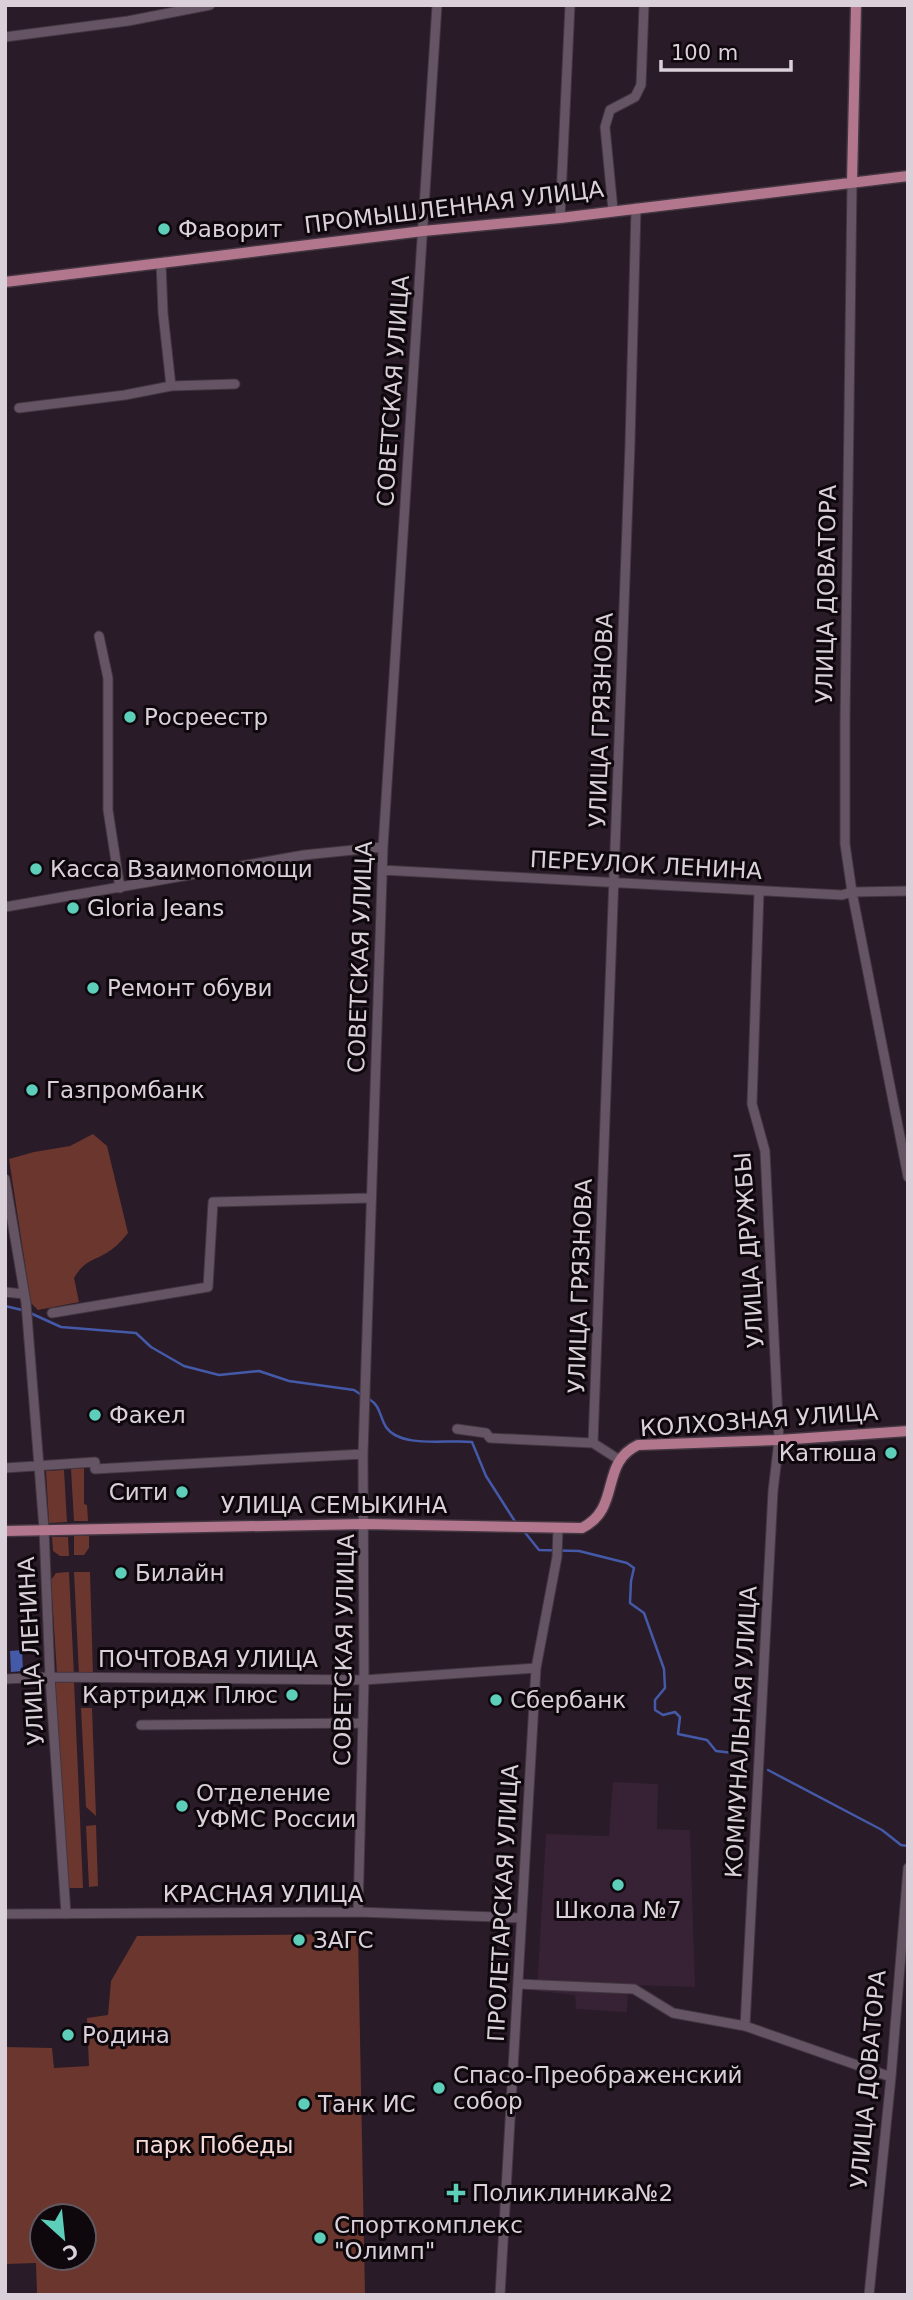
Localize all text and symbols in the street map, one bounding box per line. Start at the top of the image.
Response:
scale bar [661,28,790,72]
text: 100 m [671,41,738,65]
street label: ПРОМЫШЛЕННАЯ УЛИЦА [303,176,605,238]
place label: Фаворит [178,216,282,242]
marker: Фаворит [156,221,172,237]
street label: СОВЕТСКАЯ УЛИЦА [372,274,414,508]
street label: УЛИЦА ДОВАТОРА [811,484,841,704]
street label: УЛИЦА ГРЯЗНОВА [584,612,618,828]
place label: Росреестр [144,704,268,730]
marker: Росреестр [122,709,138,725]
street label: СОВЕТСКАЯ УЛИЦА [343,840,377,1073]
street label: ПЕРЕУЛОК ЛЕНИНА [529,846,763,884]
place label: Касса Взаимопомощи [50,856,313,882]
marker: Касса Взаимопомощи [28,861,44,877]
place label: Gloria Jeans [87,895,224,921]
marker: Gloria Jeans [65,900,81,916]
place label: Ремонт обуви [107,975,273,1001]
marker: Ремонт обуви [85,980,101,996]
place label: Газпромбанк [46,1077,205,1103]
marker: Газпромбанк [24,1082,40,1098]
street label: УЛИЦА ДРУЖБЫ [729,1151,769,1349]
street label: УЛИЦА ГРЯЗНОВА [563,1178,597,1394]
street label: КОЛХОЗНАЯ УЛИЦА [639,1399,879,1441]
place label: Факел [109,1402,186,1428]
marker: Факел [87,1407,103,1423]
place label: Катюша [779,1440,877,1466]
marker: Катюша [883,1445,899,1461]
place label: Сити [109,1479,168,1505]
marker: Сити [174,1484,190,1500]
street label: УЛИЦА СЕМЫКИНА [221,1492,448,1518]
street label: СОВЕТСКАЯ УЛИЦА [329,1534,359,1766]
street label: УЛИЦА ЛЕНИНА [13,1556,49,1746]
place label: Билайн [135,1560,225,1586]
marker: Билайн [113,1565,129,1581]
street label: КОММУНАЛЬНАЯ УЛИЦА [720,1585,762,1879]
street label: ПОЧТОВАЯ УЛИЦА [98,1646,318,1672]
place label: Картридж Плюс [82,1682,278,1708]
marker: Картридж Плюс [284,1687,300,1703]
place label: Сбербанк [510,1687,626,1713]
marker: Сбербанк [488,1692,504,1708]
street label: ПРОЛЕТАРСКАЯ УЛИЦА [483,1763,523,2043]
place label: Отделение УФМС России [196,1780,356,1832]
marker: Отделение УФМС России [174,1798,190,1814]
marker: Школа №7 [610,1877,626,1893]
street label: КРАСНАЯ УЛИЦА [163,1881,363,1907]
place label: Школа №7 [554,1897,682,1923]
place label: ЗАГС [313,1927,374,1953]
marker: ЗАГС [291,1932,307,1948]
street label: УЛИЦА ДОВАТОРА [846,1969,891,2189]
place label: Родина [82,2022,170,2048]
marker: Родина [60,2027,76,2043]
place label: Спасо-Преображенский собор [453,2062,743,2114]
marker: Спасо-Преображенский собор [431,2080,447,2096]
place label: Танк ИС [317,2091,416,2117]
marker: Танк ИС [296,2096,312,2112]
park label: парк Победы [135,2132,293,2158]
place label: Поликлиника№2 [472,2180,673,2206]
marker: Поликлиника№2 [446,2183,466,2203]
north arrow [28,2202,98,2272]
place label: Спорткомплекс "Олимп" [334,2212,523,2264]
marker: Спорткомплекс "Олимп" [312,2230,328,2246]
text: С [60,2239,82,2265]

